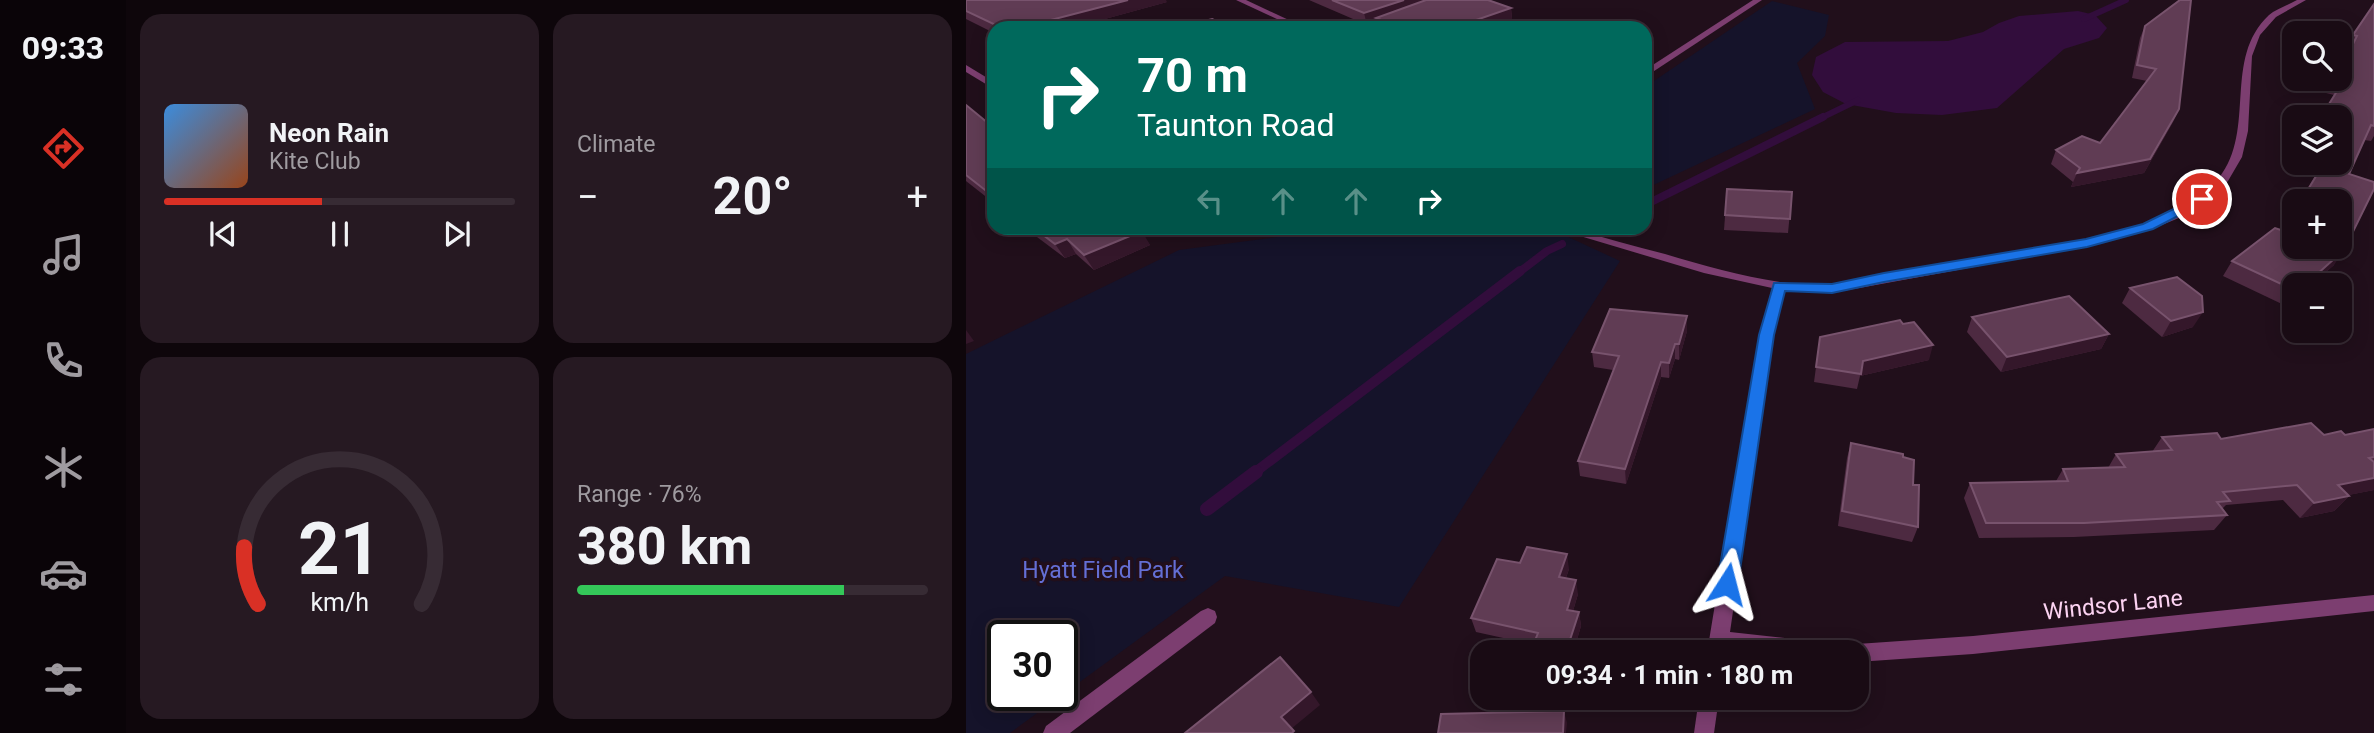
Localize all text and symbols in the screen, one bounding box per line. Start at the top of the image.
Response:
map controls [2282,21,2352,343]
button: search [2282,21,2352,91]
text: 09:33 [22,29,104,67]
text: 70 m [1137,47,1248,104]
icon: right [1022,49,1113,140]
button: layers [2282,105,2352,175]
text: Taunton Road [1137,106,1334,144]
text: Neon Rain [269,118,389,148]
icon: directions [39,124,88,173]
text: Climate [577,131,656,158]
text: Kite Club [269,148,361,175]
text: 20° [713,166,793,227]
pin [2172,169,2232,229]
text: − [577,175,599,219]
text: + [906,175,928,219]
icon: arrive [2183,180,2221,218]
icon: left [1191,182,1229,220]
icon: ahead [1264,182,1302,220]
icon: ahead [1337,182,1375,220]
icon: right [1410,182,1448,220]
button: + [2282,189,2352,259]
icon: previous [204,215,242,253]
icon: pause [321,215,359,253]
icon: next [438,215,476,253]
icon: music [39,230,88,279]
button: − [2282,273,2352,343]
icon: phone [39,336,88,385]
icon: climate [39,443,88,492]
text: Range · 76% [577,481,702,508]
text: 21 [298,506,381,592]
text: 380 km [577,516,752,577]
position arrow [1690,547,1764,621]
icon: car [39,549,88,598]
park label: Hyatt Field Park [1022,557,1184,584]
street label: Windsor Lane [2042,584,2184,626]
text: km/h [310,588,369,617]
speed limit sign: 30 [987,620,1078,711]
icon: filters [39,655,88,704]
text: 09:34 · 1 min · 180 m [1546,660,1793,690]

